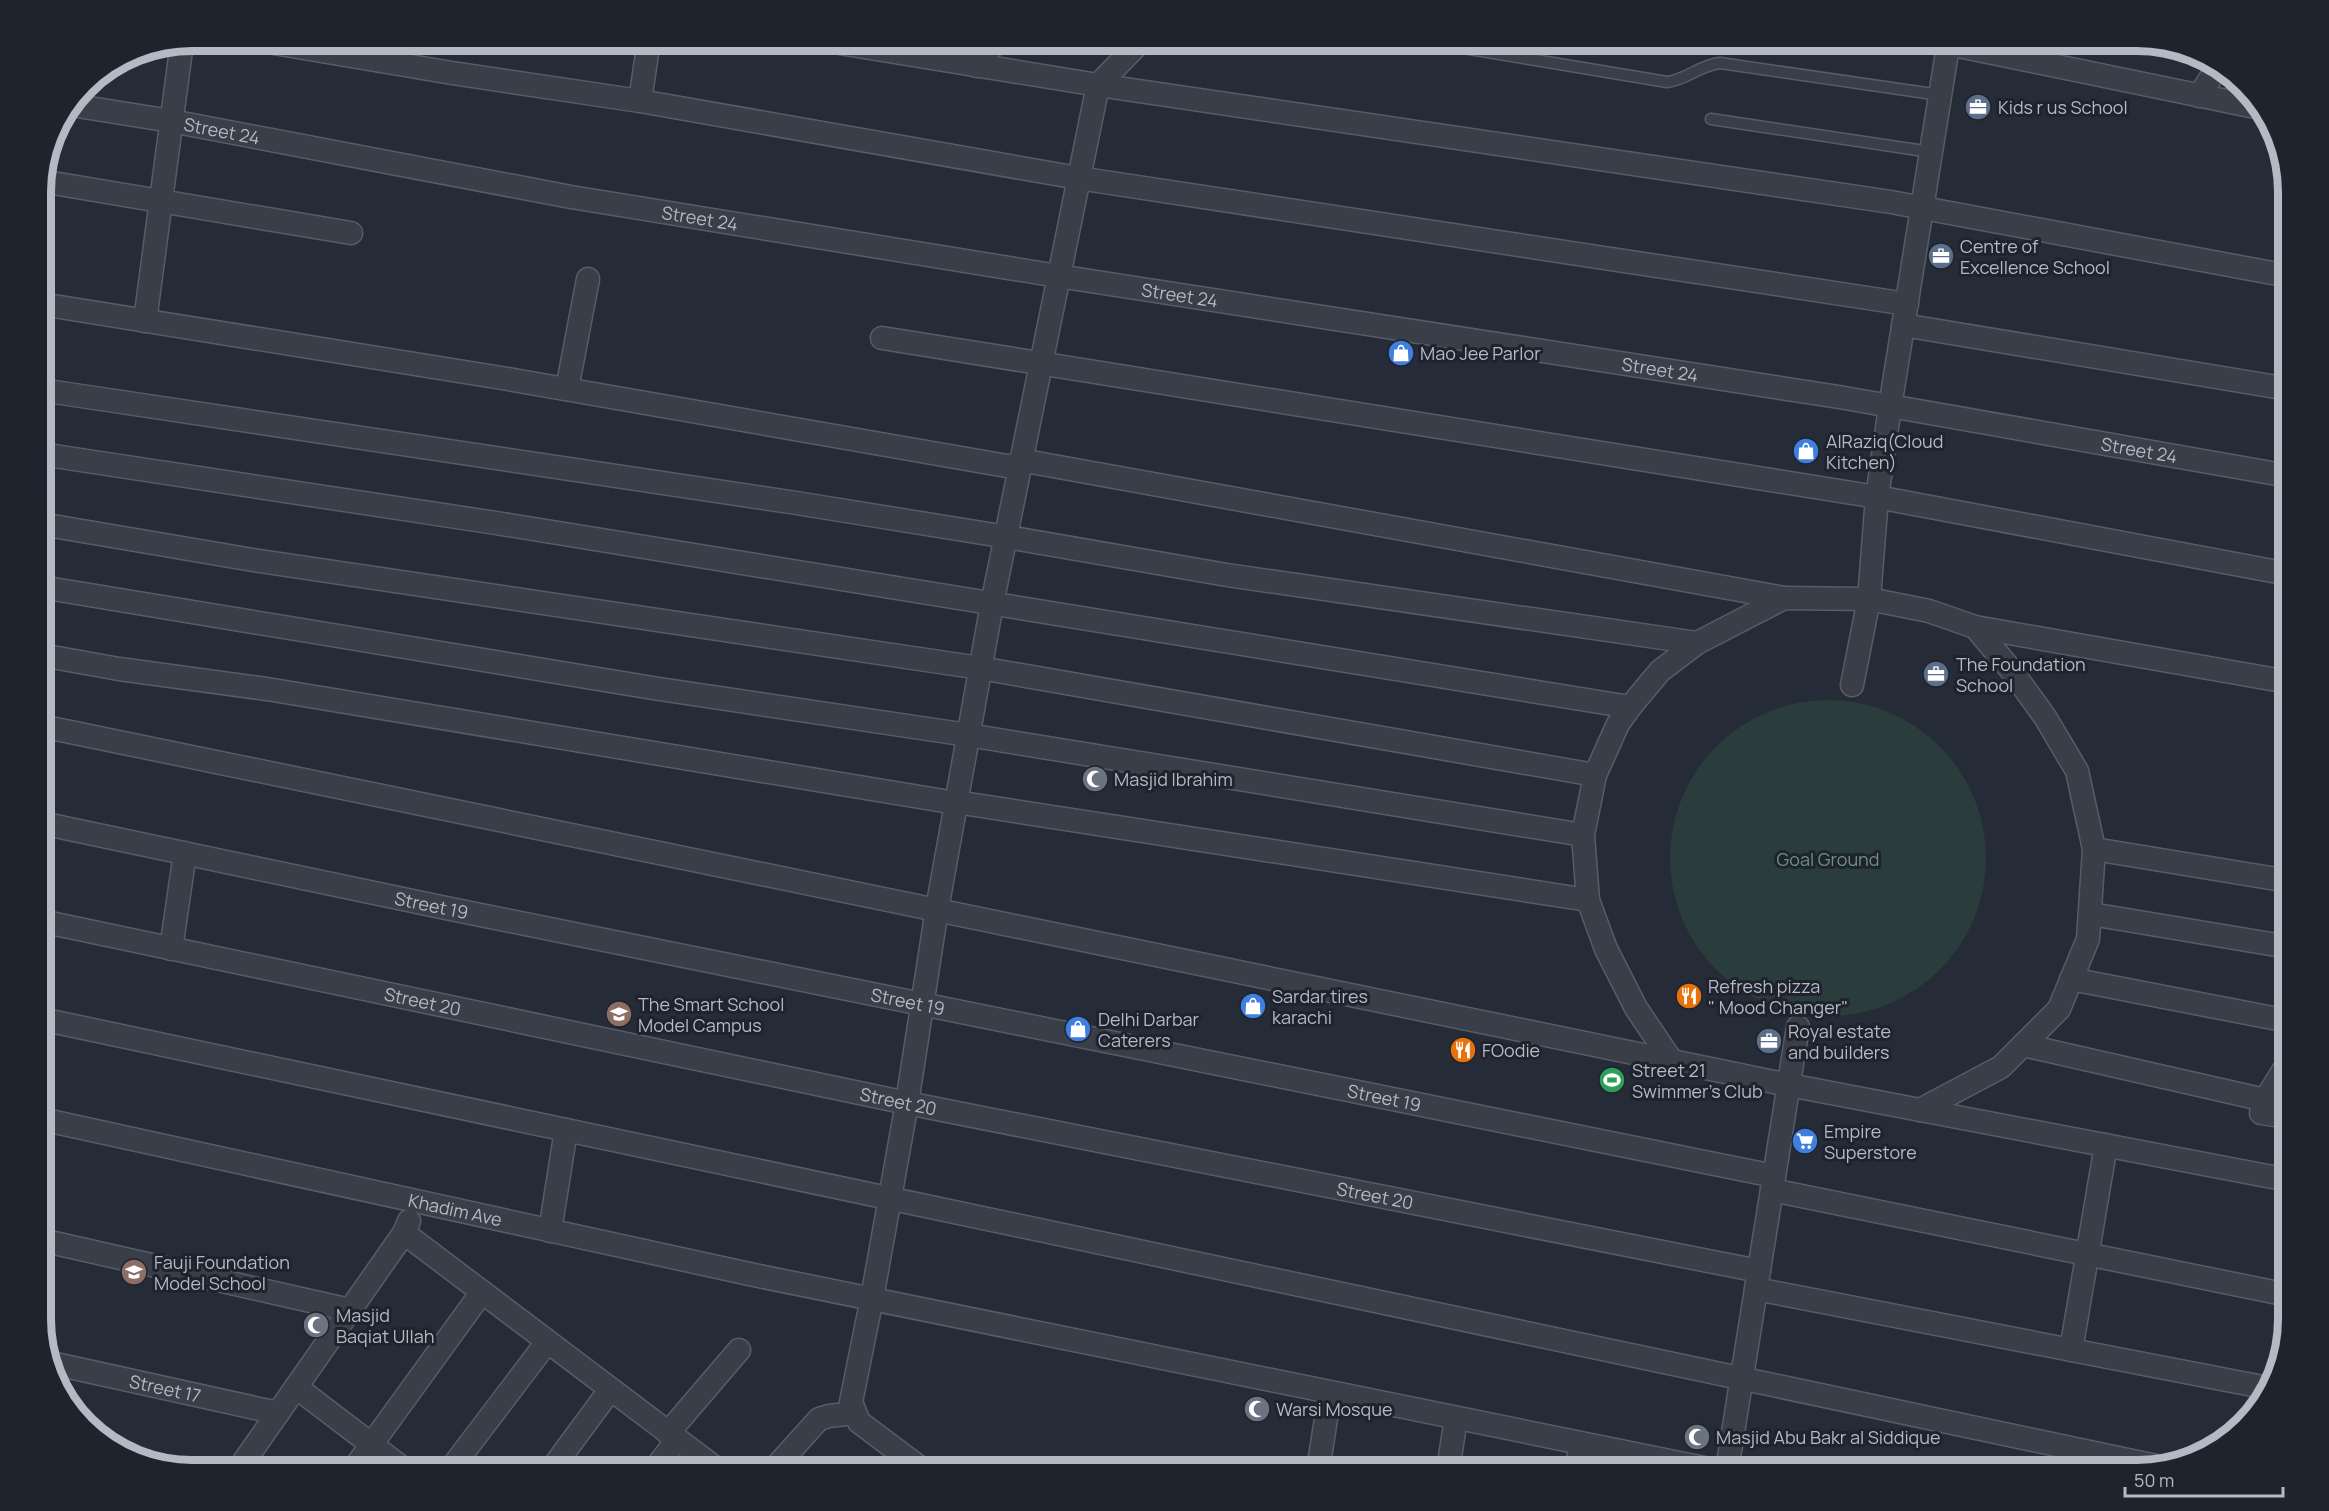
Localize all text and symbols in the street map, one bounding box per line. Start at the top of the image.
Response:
office icon: Kids r us School [1963,92,1993,122]
place label: Kids r us School [1998,95,2128,119]
street label: Street 24 [182,112,262,150]
street label: Street 24 [660,200,740,236]
place label: Centre of Excellence School [1960,234,2110,279]
office icon: Centre of Excellence School [1926,241,1956,271]
street label: Street 24 [1140,277,1220,313]
shop icon: Mao Jee Parlor [1386,338,1416,368]
place label: Mao Jee Parlor [1420,341,1541,365]
street label: Street 24 [1620,352,1700,387]
place label: AlRaziq(Cloud Kitchen) [1826,429,1943,474]
street label: Street 24 [2099,431,2179,468]
shop icon: AlRaziq(Cloud Kitchen) [1791,436,1821,466]
place label: The Foundation School [1956,652,2086,697]
office icon: The Foundation School [1921,659,1951,689]
mosque icon: Masjid Ibrahim [1080,764,1110,794]
place label: Masjid Ibrahim [1114,767,1233,791]
park label: Goal Ground [1777,847,1879,871]
street label: Street 19 [392,886,470,924]
place label: Refresh pizza " Mood Changer" [1708,974,1848,1019]
street label: Street 20 [382,981,463,1021]
restaurant icon: Refresh pizza " Mood Changer" [1674,981,1704,1011]
street label: Street 19 [869,982,947,1020]
place label: Sardar tires karachi [1272,984,1368,1029]
shop icon: Sardar tires karachi [1238,991,1268,1021]
place label: The Smart School Model Campus [638,992,784,1037]
school or university icon: The Smart School Model Campus [604,999,634,1029]
place label: Delhi Darbar Caterers [1098,1007,1200,1052]
shop icon: Delhi Darbar Caterers [1063,1014,1093,1044]
place label: Royal estate and builders [1788,1019,1891,1064]
office icon: Royal estate and builders [1754,1026,1784,1056]
restaurant icon: FOodie [1448,1035,1478,1065]
place label: FOodie [1482,1038,1540,1062]
place label: Street 21 Swimmer's Club [1632,1058,1763,1103]
sports icon: Street 21 Swimmer's Club [1597,1065,1627,1095]
street label: Street 19 [1345,1078,1423,1117]
street label: Street 20 [858,1081,939,1121]
place label: Empire Superstore [1824,1119,1917,1164]
supermarket icon: Empire Superstore [1790,1126,1820,1156]
street label: Street 20 [1335,1176,1416,1215]
street label: Khadim Ave [406,1188,504,1232]
place label: Fauji Foundation Model School [154,1250,290,1295]
school or university icon: Fauji Foundation Model School [119,1257,149,1287]
place label: Masjid Baqiat Ullah [336,1303,434,1348]
mosque icon: Masjid Baqiat Ullah [301,1310,331,1340]
street label: Street 17 [127,1369,203,1408]
mosque icon: Warsi Mosque [1242,1394,1272,1424]
place label: Warsi Mosque [1276,1397,1392,1421]
mosque icon: Masjid Abu Bakr al Siddique [1682,1422,1712,1452]
place label: Masjid Abu Bakr al Siddique [1716,1425,1940,1449]
scale bar [2125,1460,2282,1498]
text: 50 m [2134,1468,2174,1492]

